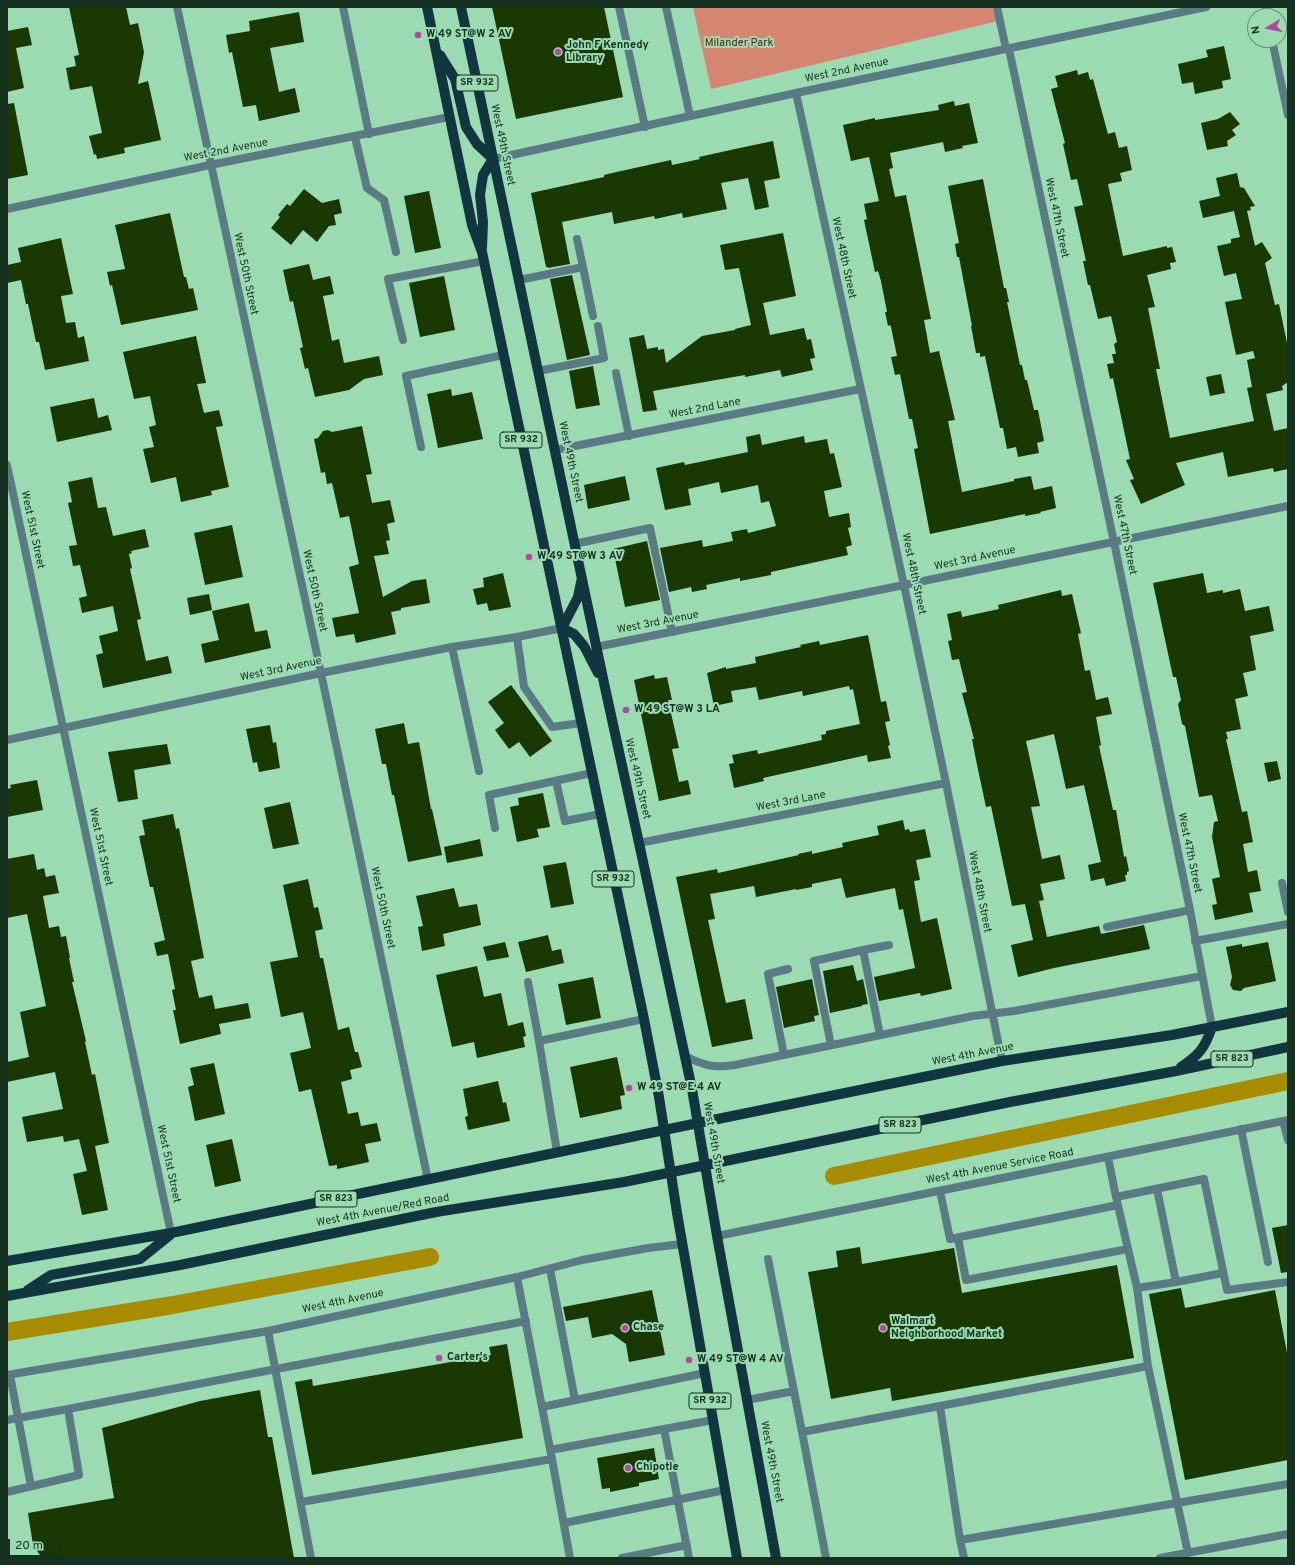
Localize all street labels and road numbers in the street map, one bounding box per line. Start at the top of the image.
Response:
street label: West 2nd Avenue [804,56,890,86]
road number: SR 932 [456,75,498,91]
street label: West 49th Street [487,103,517,187]
street label: West 2nd Avenue [183,136,269,166]
street label: West 47th Street [1041,177,1071,259]
street label: West 48th Street [828,216,858,300]
street label: West 50th Street [230,232,260,316]
street label: West 2nd Lane [668,396,742,422]
street label: West 49th Street [555,420,585,504]
road number: SR 932 [500,432,542,448]
street label: West 51st Street [17,490,47,570]
street label: West 47th Street [1109,494,1139,576]
street label: West 48th Street [898,532,928,616]
street label: West 3rd Avenue [933,544,1017,574]
street label: West 50th Street [299,549,329,633]
street label: West 3rd Avenue [616,609,700,637]
street label: West 3rd Avenue [239,655,323,685]
street label: West 49th Street [621,737,653,821]
street label: West 3rd Lane [755,789,827,815]
street label: West 51st Street [85,807,115,887]
street label: West 47th Street [1174,812,1204,894]
street label: West 48th Street [965,850,993,934]
street label: West 50th Street [367,866,397,950]
road number: SR 932 [592,871,634,887]
street label: West 4th Avenue [931,1041,1015,1069]
road number: SR 823 [1211,1051,1253,1067]
street label: West 49th Street [699,1101,727,1185]
road number: SR 823 [879,1117,921,1133]
street label: West 51st Street [153,1124,183,1204]
street label: West 4th Avenue Service Road [925,1146,1075,1188]
road number: SR 823 [315,1191,357,1207]
street label: West 4th Avenue/Red Road [315,1192,451,1230]
street label: West 4th Avenue [301,1287,385,1317]
road number: SR 932 [689,1393,731,1409]
street label: West 49th Street [757,1420,785,1504]

